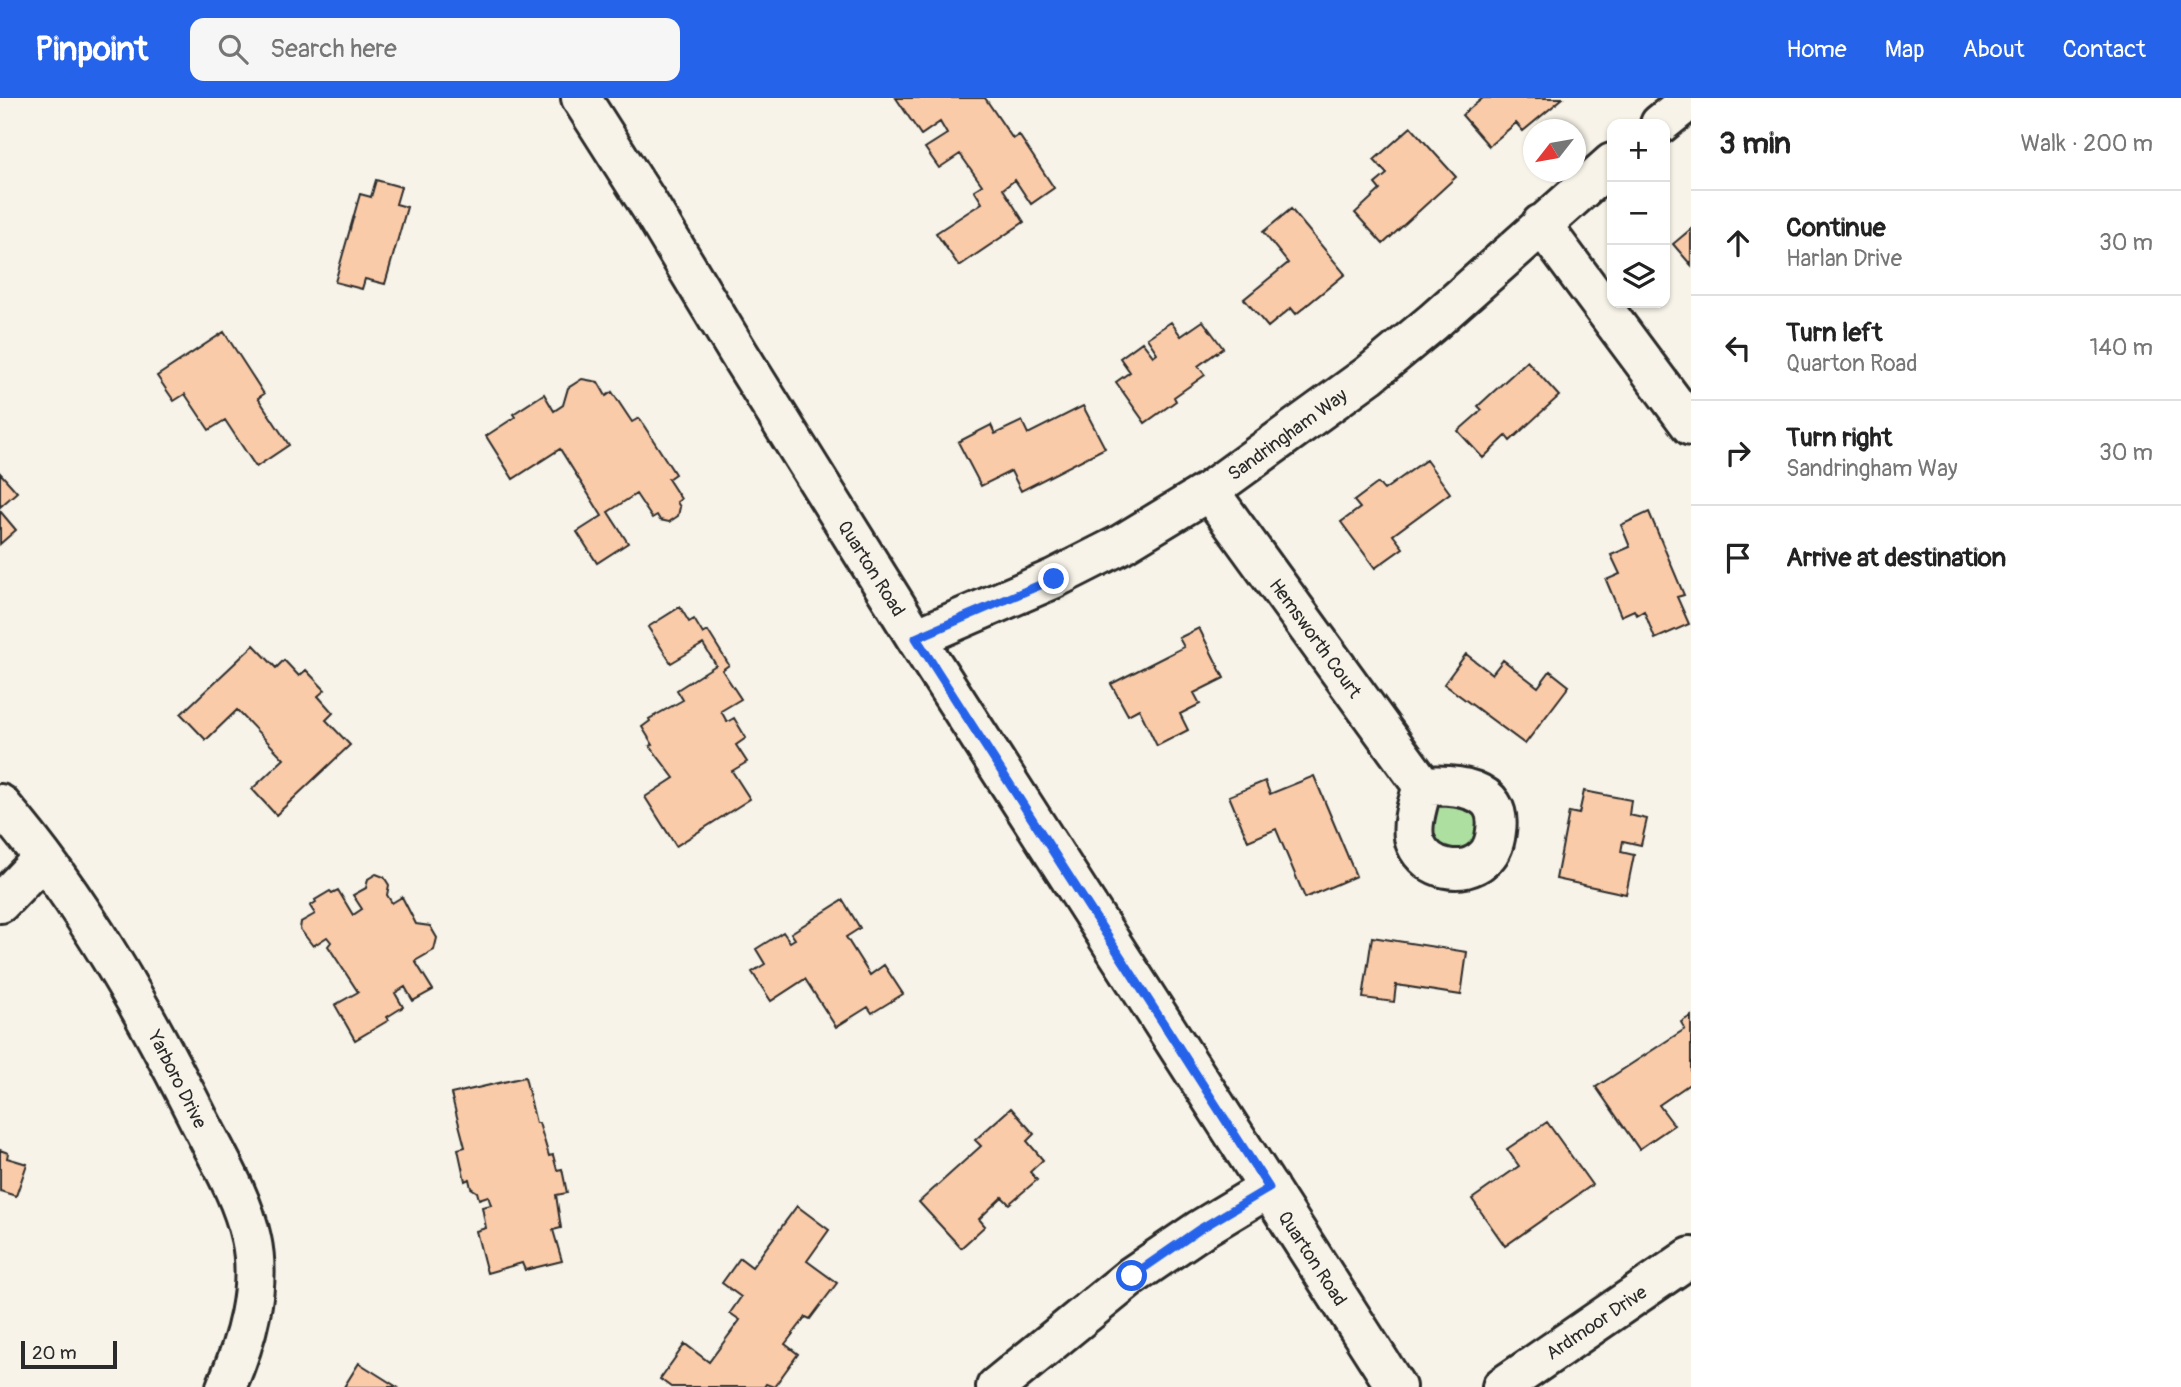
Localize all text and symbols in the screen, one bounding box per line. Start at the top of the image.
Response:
search box [190,18,680,81]
text: Pinpoint [35,29,148,70]
icon: search [214,30,252,68]
text: Search here [270,33,397,65]
text: Home [1786,35,1847,64]
text: Map [1885,35,1925,64]
text: About [1963,35,2025,64]
text: Contact [2063,35,2146,64]
north arrow [1523,119,1586,182]
map controls [1607,119,1670,308]
button: + [1607,119,1670,182]
text: 3 min [1719,125,1791,162]
text: Walk · 200 m [2020,129,2153,158]
button: − [1607,182,1670,245]
text: Continue [1786,212,1886,244]
icon: ahead [1719,224,1757,262]
text: 30 m [2099,228,2153,257]
text: Harlan Drive [1786,244,1902,273]
button: layers [1607,245,1670,308]
text: Turn left [1786,317,1882,349]
icon: left [1719,329,1757,367]
text: 140 m [2090,333,2153,362]
text: Quarton Road [1786,349,1918,378]
street label: Sandringham Way [1223,383,1352,486]
text: Turn right [1786,422,1892,454]
icon: right [1719,434,1757,472]
text: 30 m [2099,438,2153,467]
text: Sandringham Way [1786,454,1958,483]
street label: Quarton Road [832,516,910,621]
icon: arrive [1719,539,1757,577]
text: Arrive at destination [1786,542,2006,574]
route end [1038,563,1069,594]
street label: Hemsworth Court [1264,574,1367,703]
street label: Yarboro Drive [142,1026,212,1133]
street label: Quarton Road [1272,1206,1352,1311]
route start [1116,1260,1147,1291]
street label: Ardmoor Drive [1541,1280,1652,1365]
scale bar [21,1338,117,1370]
text: 20 m [32,1341,77,1365]

